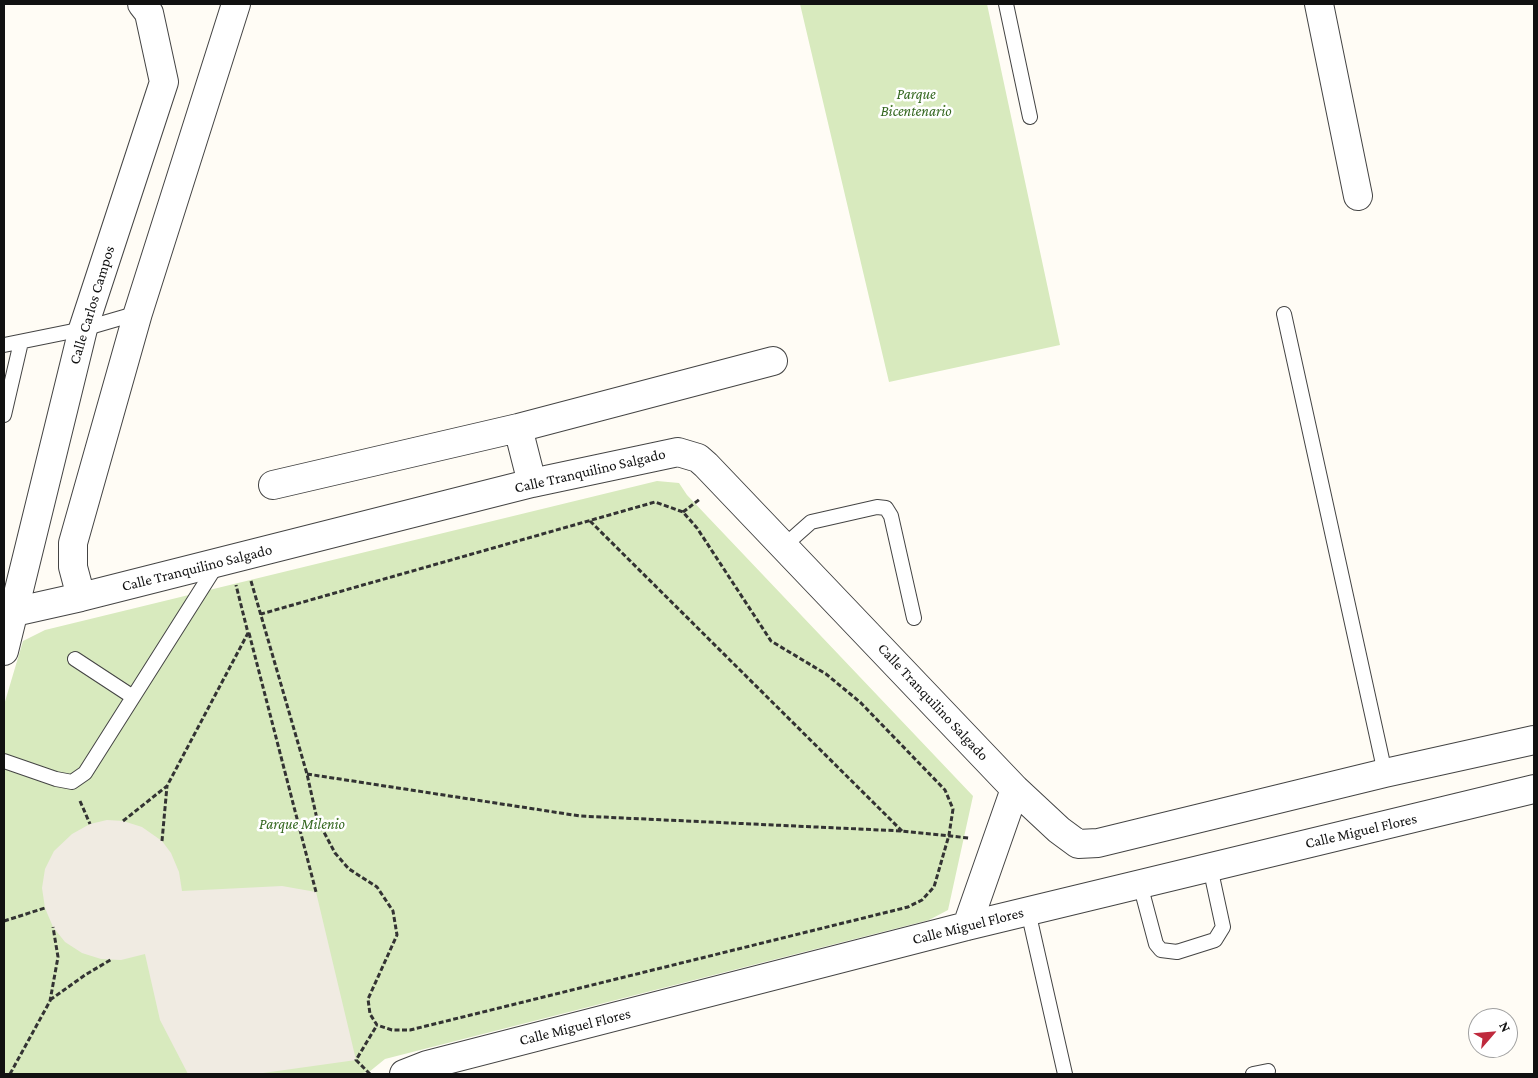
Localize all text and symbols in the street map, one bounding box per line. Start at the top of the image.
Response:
park label: Parque Bicentenario [880,85,952,120]
street label: Calle Carlos Campos [65,244,119,366]
street label: Calle Tranquilino Salgado [513,445,667,497]
street label: Calle Tranquilino Salgado [120,541,274,595]
street label: Calle Tranquilino Salgado [874,639,992,765]
street label: Calle Miguel Flores [1303,809,1419,853]
park label: Parque Milenio [259,815,345,833]
street label: Calle Miguel Flores [910,903,1026,949]
street label: Calle Miguel Flores [517,1004,633,1050]
north arrow [1468,1008,1518,1058]
text: N [1496,1019,1515,1035]

